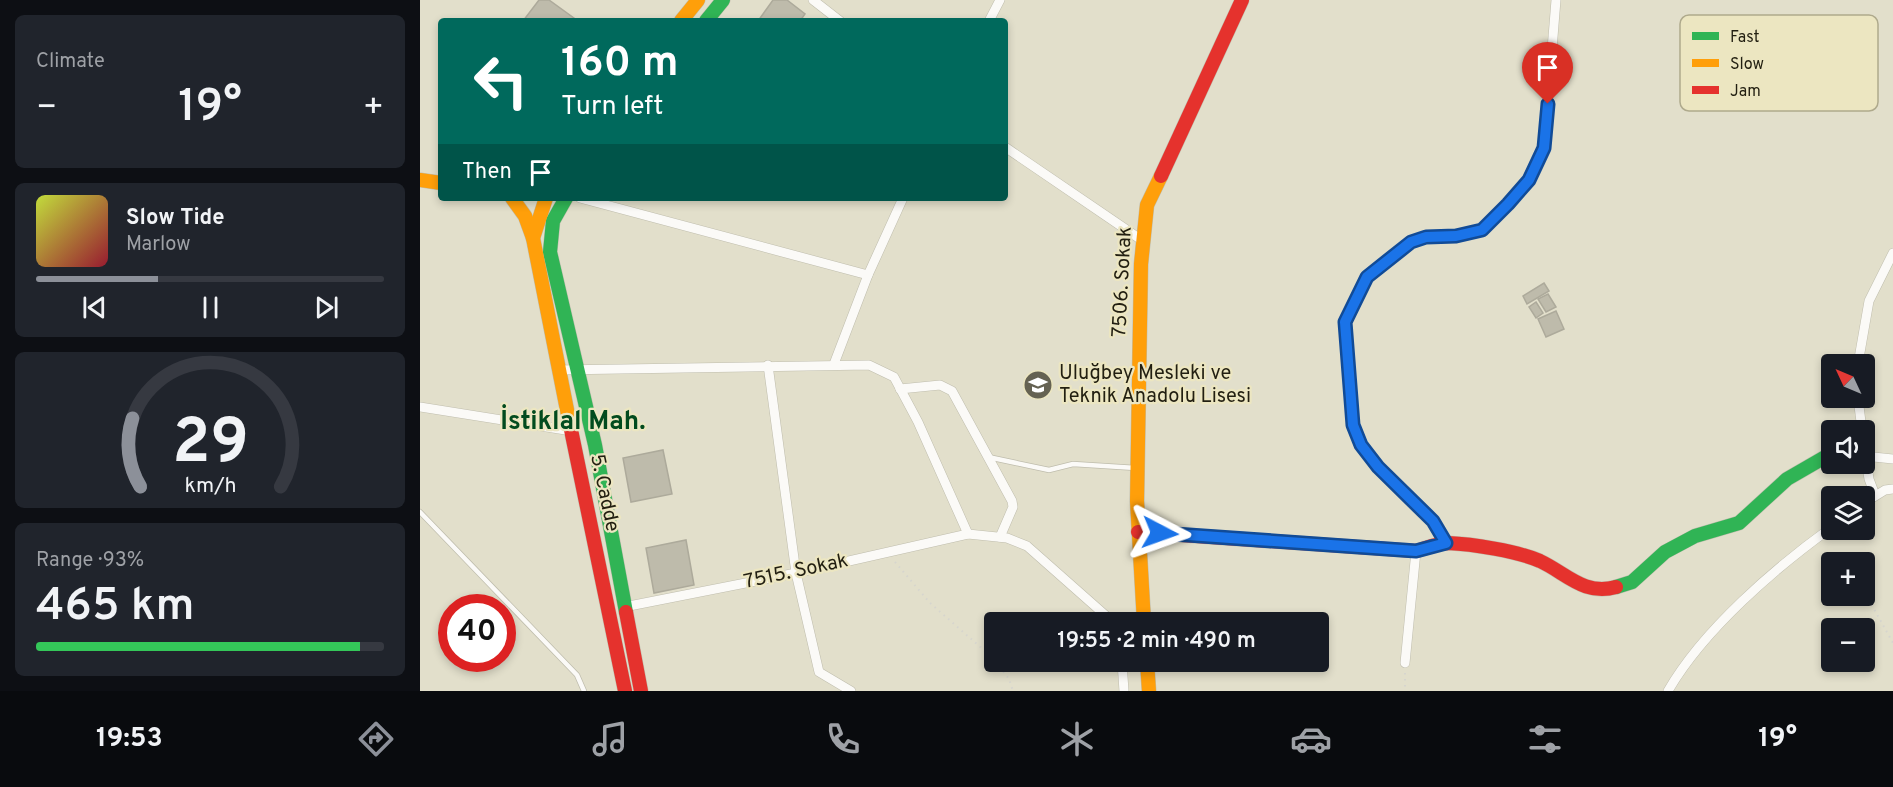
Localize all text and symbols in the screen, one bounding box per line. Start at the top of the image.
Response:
legend [1680,15,1878,111]
text: Fast [1730,28,1760,48]
text: 160 m [561,38,679,91]
icon: left [462,42,540,120]
pin [1522,42,1573,104]
text: Climate [36,49,105,75]
icon: arrive [1531,51,1564,84]
text: Slow [1730,55,1764,75]
text: 19° [178,80,242,137]
text: Jam [1730,82,1761,102]
text: − [36,88,57,130]
text: + [363,88,384,130]
text: Turn left [561,90,663,124]
icon: arrive [524,156,557,189]
text: Then [462,159,512,186]
text: Slow Tide [126,205,225,232]
street label: 7506. Sokak [1107,226,1139,338]
text: Marlow [126,232,190,258]
icon: previous [78,291,111,324]
icon: pause [194,291,227,324]
icon: next [310,291,343,324]
north arrow [1821,354,1875,408]
map controls [1821,354,1875,672]
place label: Uluğbey Mesleki ve Teknik Anadolu Lisesi [1059,361,1251,410]
school or university icon: Uluğbey Mesleki ve Teknik Anadolu Lisesi [1022,369,1054,401]
district label: İstiklal Mah. [500,404,646,439]
text: 29 [172,406,248,485]
button: sound [1821,420,1875,474]
street label: 5. Cadde [583,452,625,534]
text: km/h [184,473,236,500]
button: layers [1821,486,1875,540]
position arrow [1128,501,1192,565]
text: Range · 93% [36,548,144,574]
street label: 7515. Sokak [741,548,851,596]
button: + [1821,552,1875,606]
text: 465 km [36,579,195,636]
speed limit sign: 40 [438,594,516,672]
button: − [1821,618,1875,672]
text: 19:55 · 2 min · 490 m [1057,628,1256,655]
icon: directions [355,718,397,760]
icon: music [589,718,631,760]
icon: phone [822,718,864,760]
icon: climate [1056,718,1098,760]
icon: car [1290,718,1332,760]
icon: filters [1524,718,1566,760]
text: 19:53 [96,722,163,756]
text: 19° [1758,722,1797,756]

